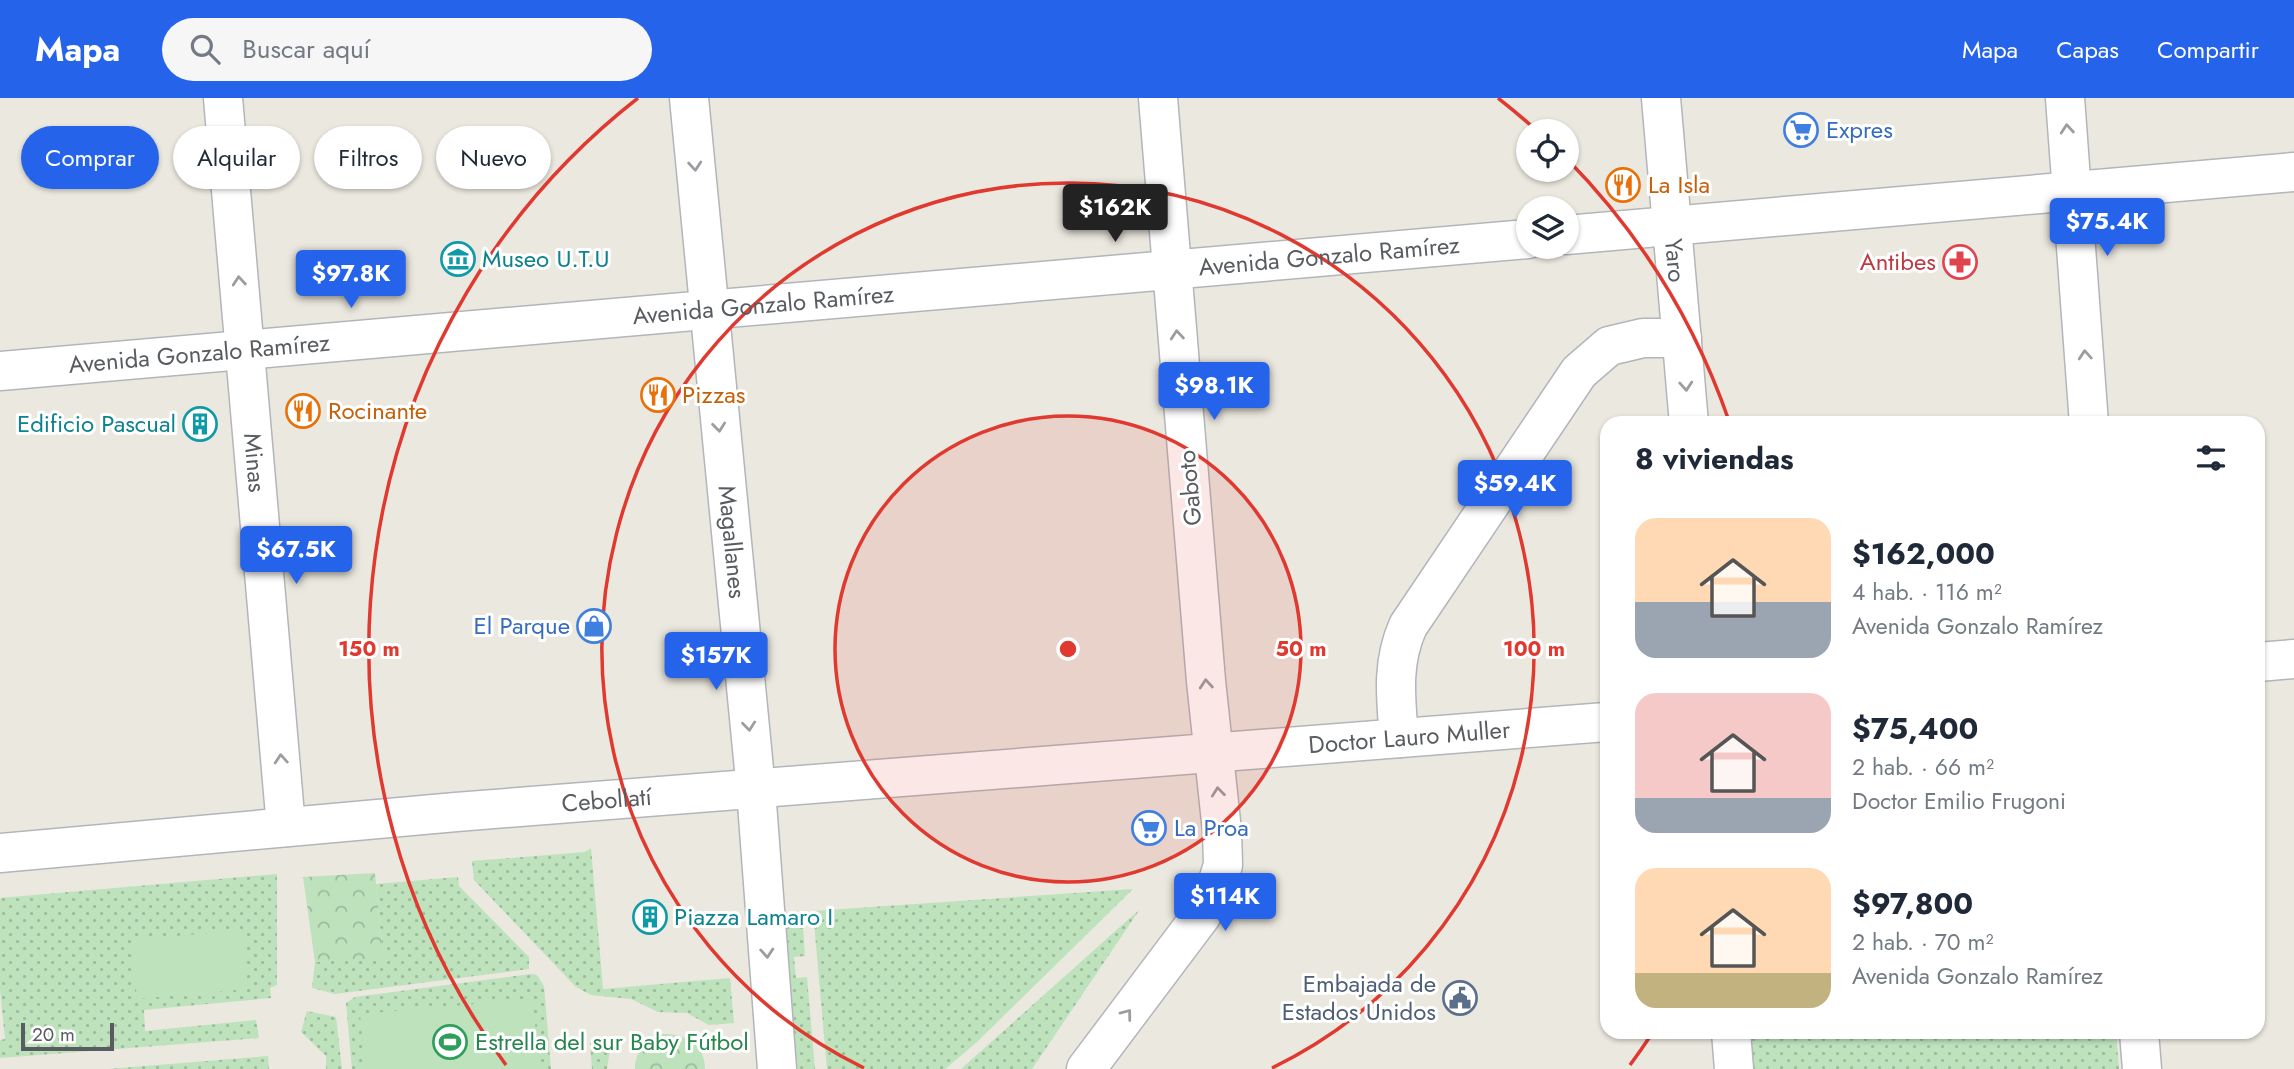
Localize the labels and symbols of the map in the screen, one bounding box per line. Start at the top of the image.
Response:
supermarket icon: Expres [1782,111,1820,149]
place label: Expres [1826,112,1893,147]
one-way arrow [2060,123,2075,134]
one-way arrow [687,161,702,172]
restaurant icon: La Isla [1604,166,1642,204]
place label: La Isla [1648,167,1710,202]
pin: $162K [1066,184,1164,244]
pin: $75.4K [2050,198,2164,258]
street label: Avenida Gonzalo Ramírez [1197,227,1461,284]
street label: Yaro [1656,237,1695,284]
museum icon: Museo U.T.U [439,240,477,278]
place label: Museo U.T.U [482,241,610,276]
pharmacy icon: Antibes [1941,243,1979,281]
place label: Antibes [1860,244,1936,279]
pin: $97.8K [294,250,408,310]
one-way arrow [232,276,247,287]
street label: Avenida Gonzalo Ramírez [631,276,895,333]
street label: Avenida Gonzalo Ramírez [67,325,331,382]
one-way arrow [1170,329,1185,340]
one-way arrow [2077,350,2092,361]
pin: $98.1K [1157,362,1271,422]
restaurant icon: Pizzas [639,376,677,414]
place label: Pizzas [682,377,745,412]
one-way arrow [1678,381,1693,392]
restaurant icon: Rocinante [284,392,322,430]
place label: Rocinante [328,393,427,428]
building icon: Edificio Pascual [181,405,219,443]
place label: Edificio Pascual [17,406,176,441]
one-way arrow [712,421,727,432]
street label: Minas [235,431,275,494]
street label: Gaboto [1169,449,1210,527]
pin: $59.4K [1458,460,1572,520]
street label: Magallanes [710,484,755,600]
pin: $67.5K [239,526,353,586]
shop icon: El Parque [575,607,613,645]
place label: El Parque [474,608,570,643]
pin: $157K [667,632,765,692]
text: 150 m [338,634,400,664]
text: 50 m [1276,634,1326,664]
text: 100 m [1503,634,1565,664]
centre of rings [1056,637,1080,661]
one-way arrow [1199,678,1214,689]
street label: Doctor Lauro Muller [1307,712,1512,762]
one-way arrow [741,721,756,732]
one-way arrow [274,753,289,764]
street label: Cebollatí [560,779,654,821]
one-way arrow [1211,786,1226,797]
supermarket icon: La Proa [1130,809,1168,847]
place label: La Proa [1174,810,1249,845]
pin: $114K [1176,874,1274,933]
building icon: Piazza Lamaro I [631,898,669,936]
place label: Piazza Lamaro I [674,899,833,934]
one-way arrow [759,948,774,959]
place label: Embajada de Estados Unidos [1282,966,1436,1029]
public building icon: Embajada de Estados Unidos [1441,979,1479,1017]
one-way arrow [1119,1010,1132,1022]
scale bar [21,1020,114,1052]
sports icon: Estrella del sur Baby Fútbol [431,1023,469,1061]
place label: Estrella del sur Baby Fútbol [475,1024,749,1059]

